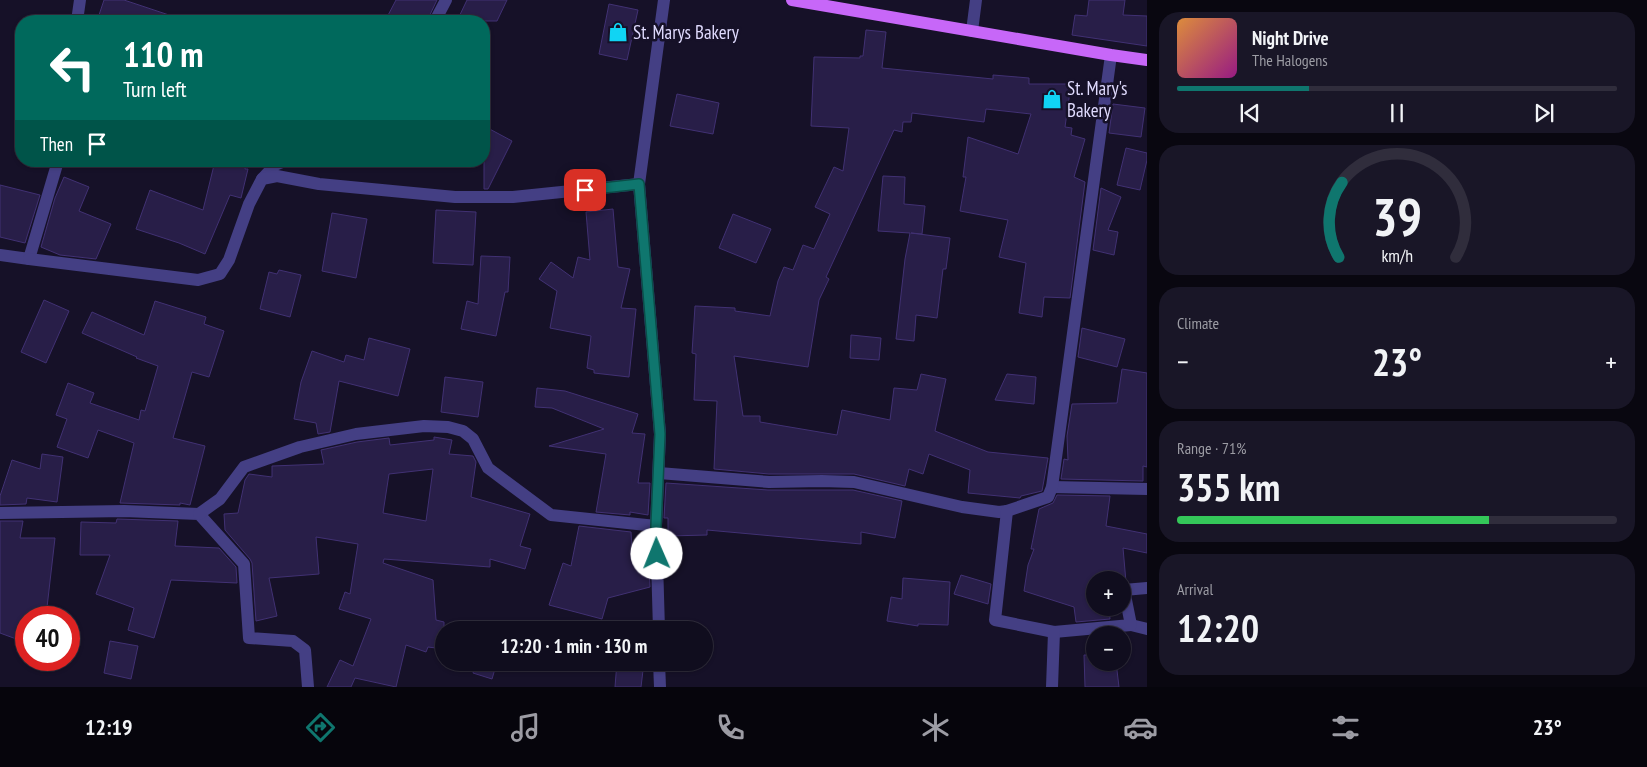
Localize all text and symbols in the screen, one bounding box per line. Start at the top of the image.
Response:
place label: St. Marys Bakery [633,20,740,44]
shop icon: St. Marys Bakery [607,21,629,43]
text: Night Drive [1252,26,1329,50]
text: 110 m [123,31,204,77]
icon: left [40,35,105,100]
text: The Halogens [1252,50,1328,70]
text: Turn left [123,75,187,103]
place label: St. Mary's Bakery [1067,76,1127,122]
shop icon: St. Mary's Bakery [1041,88,1063,110]
icon: previous [1236,99,1264,127]
icon: pause [1383,99,1411,127]
icon: next [1530,99,1558,127]
icon: arrive [83,130,111,158]
text: Then [40,132,73,156]
pin [564,169,606,211]
icon: arrive [571,176,599,204]
text: 39 [1372,183,1422,250]
text: km/h [1381,244,1413,267]
text: Climate [1177,313,1219,333]
text: 23° [1372,337,1422,386]
text: − [1177,343,1189,380]
text: + [1605,343,1617,380]
text: Range · 71% [1177,438,1246,458]
text: 355 km [1177,462,1280,511]
position arrow [630,527,682,579]
map controls [1086,571,1131,671]
button: + [1086,571,1131,616]
text: Arrival [1177,579,1213,599]
text: 12:20 [1177,603,1259,652]
speed limit sign: 40 [15,606,80,671]
button: − [1086,626,1131,671]
text: 12:20 · 1 min · 130 m [501,634,647,658]
icon: directions [303,710,338,745]
icon: music [508,710,543,745]
icon: phone [713,710,748,745]
icon: climate [918,710,953,745]
icon: car [1123,710,1158,745]
icon: filters [1328,710,1363,745]
text: 12:19 [85,713,133,741]
text: 23° [1533,713,1562,741]

